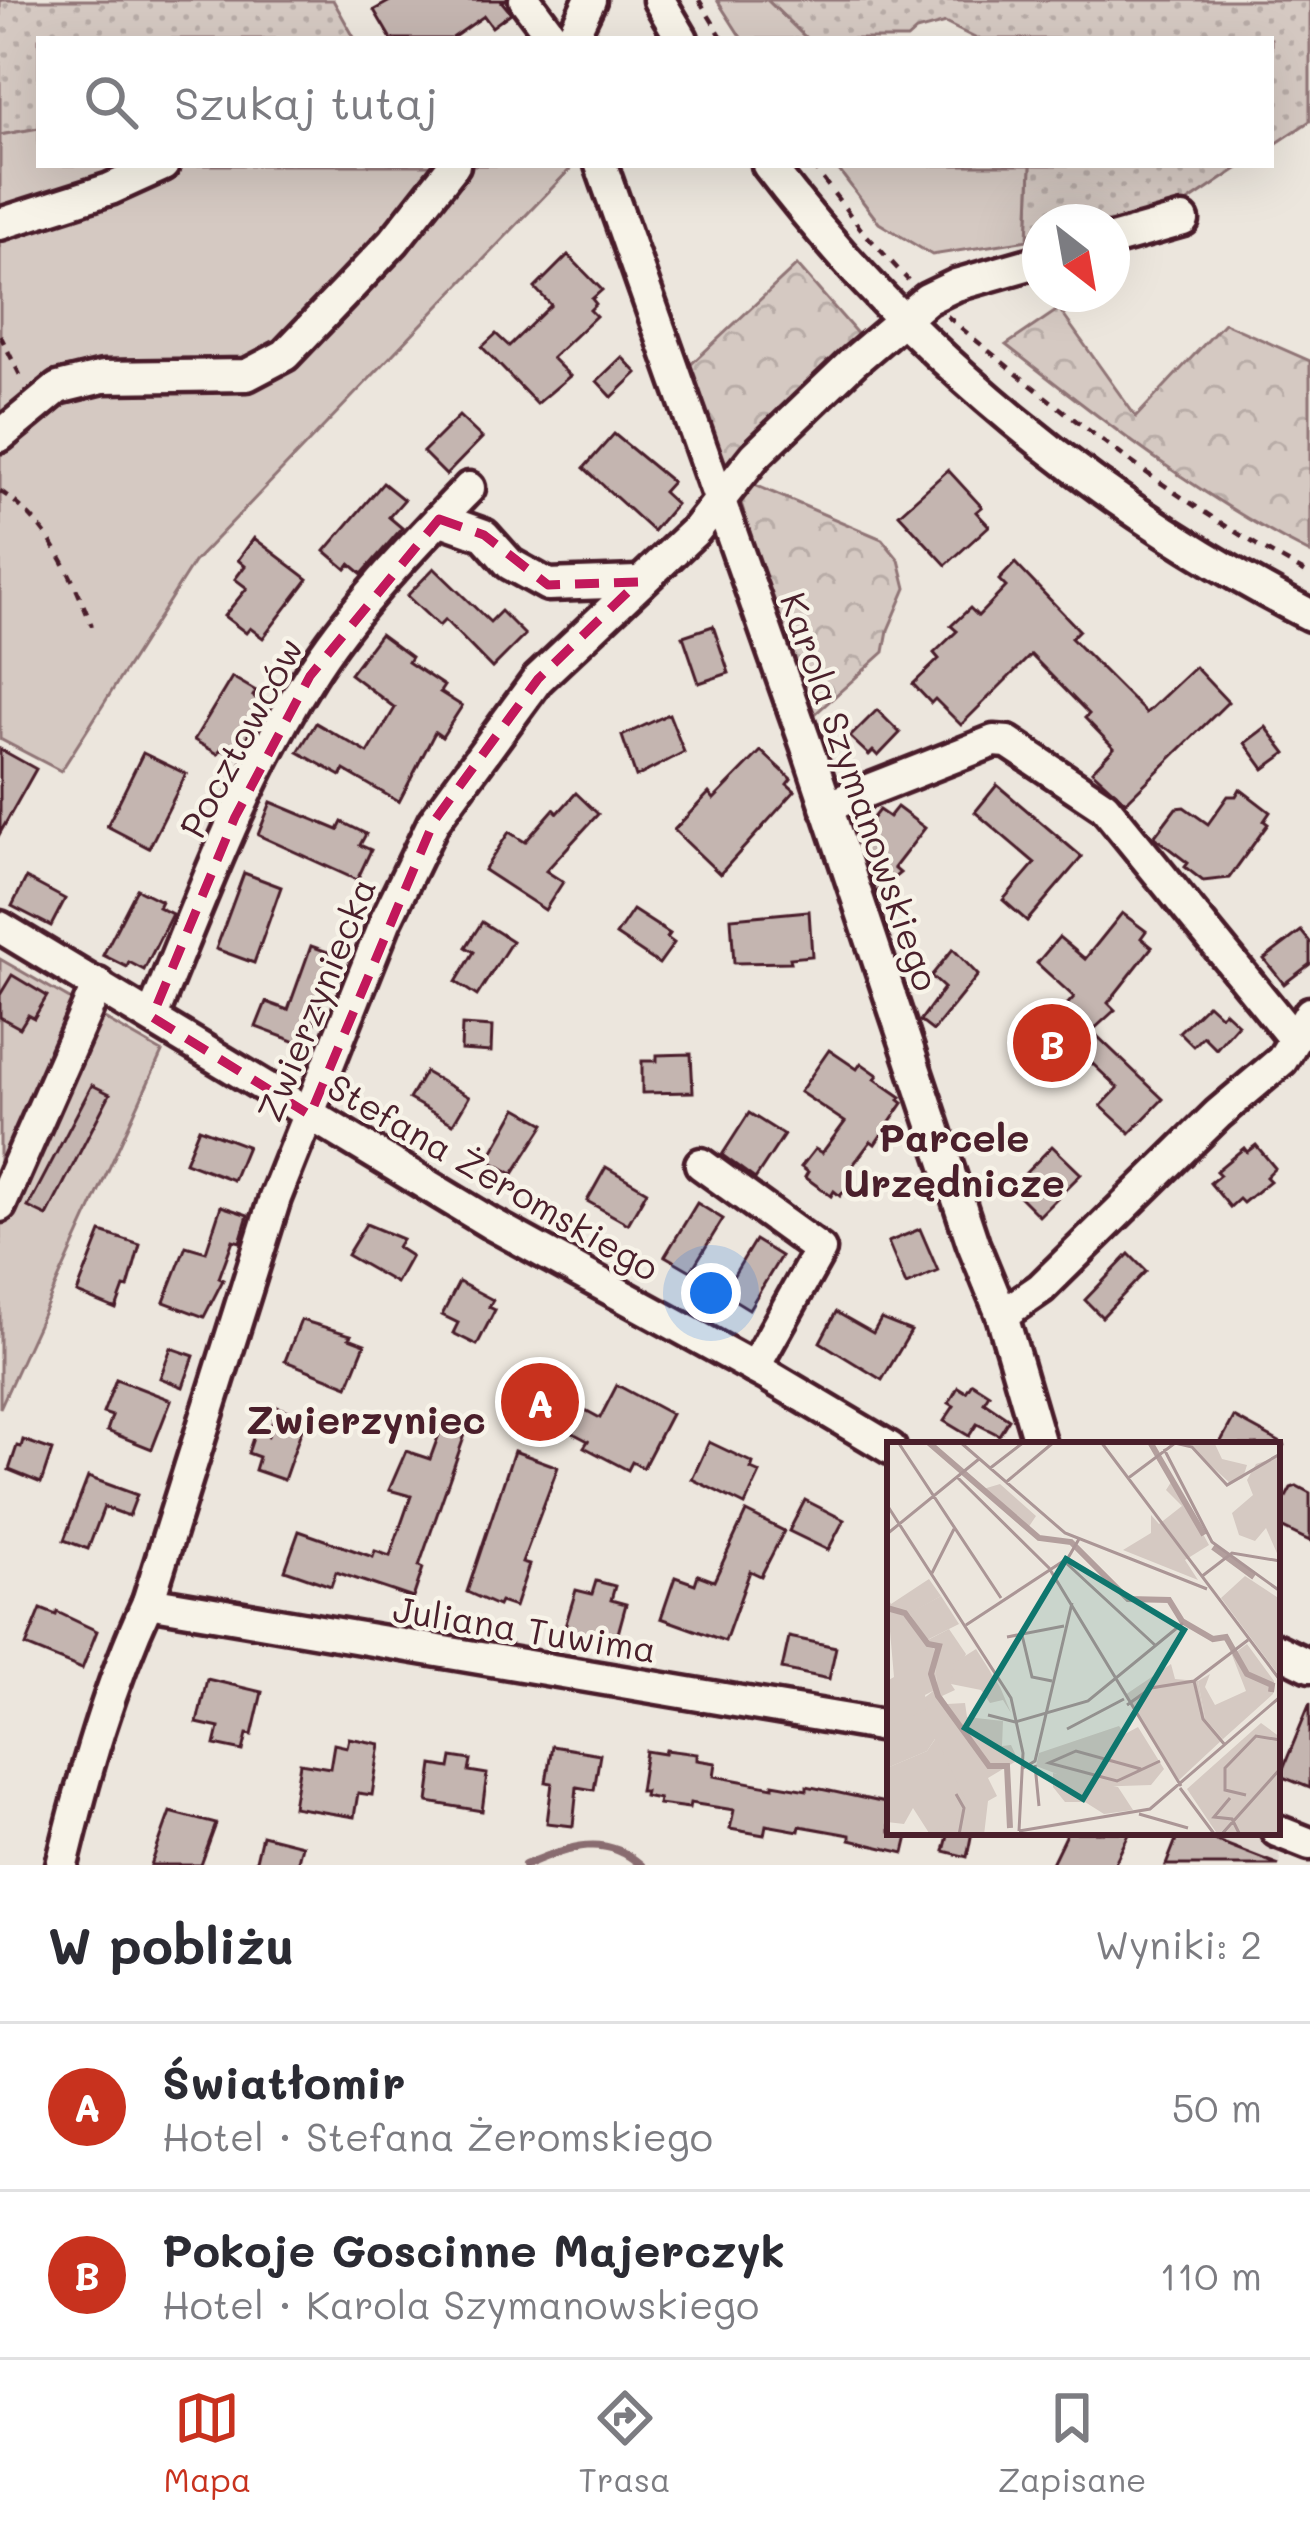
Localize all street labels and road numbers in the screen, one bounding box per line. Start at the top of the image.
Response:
street label: Karola Szymanowskiego [770,586,951,997]
street label: Pocztowców [168,629,312,845]
street label: Zwierzyniecka [245,870,386,1128]
street label: Stefana Żeromskiego [320,1062,668,1290]
street label: Juliana Tuwima [390,1584,660,1672]

